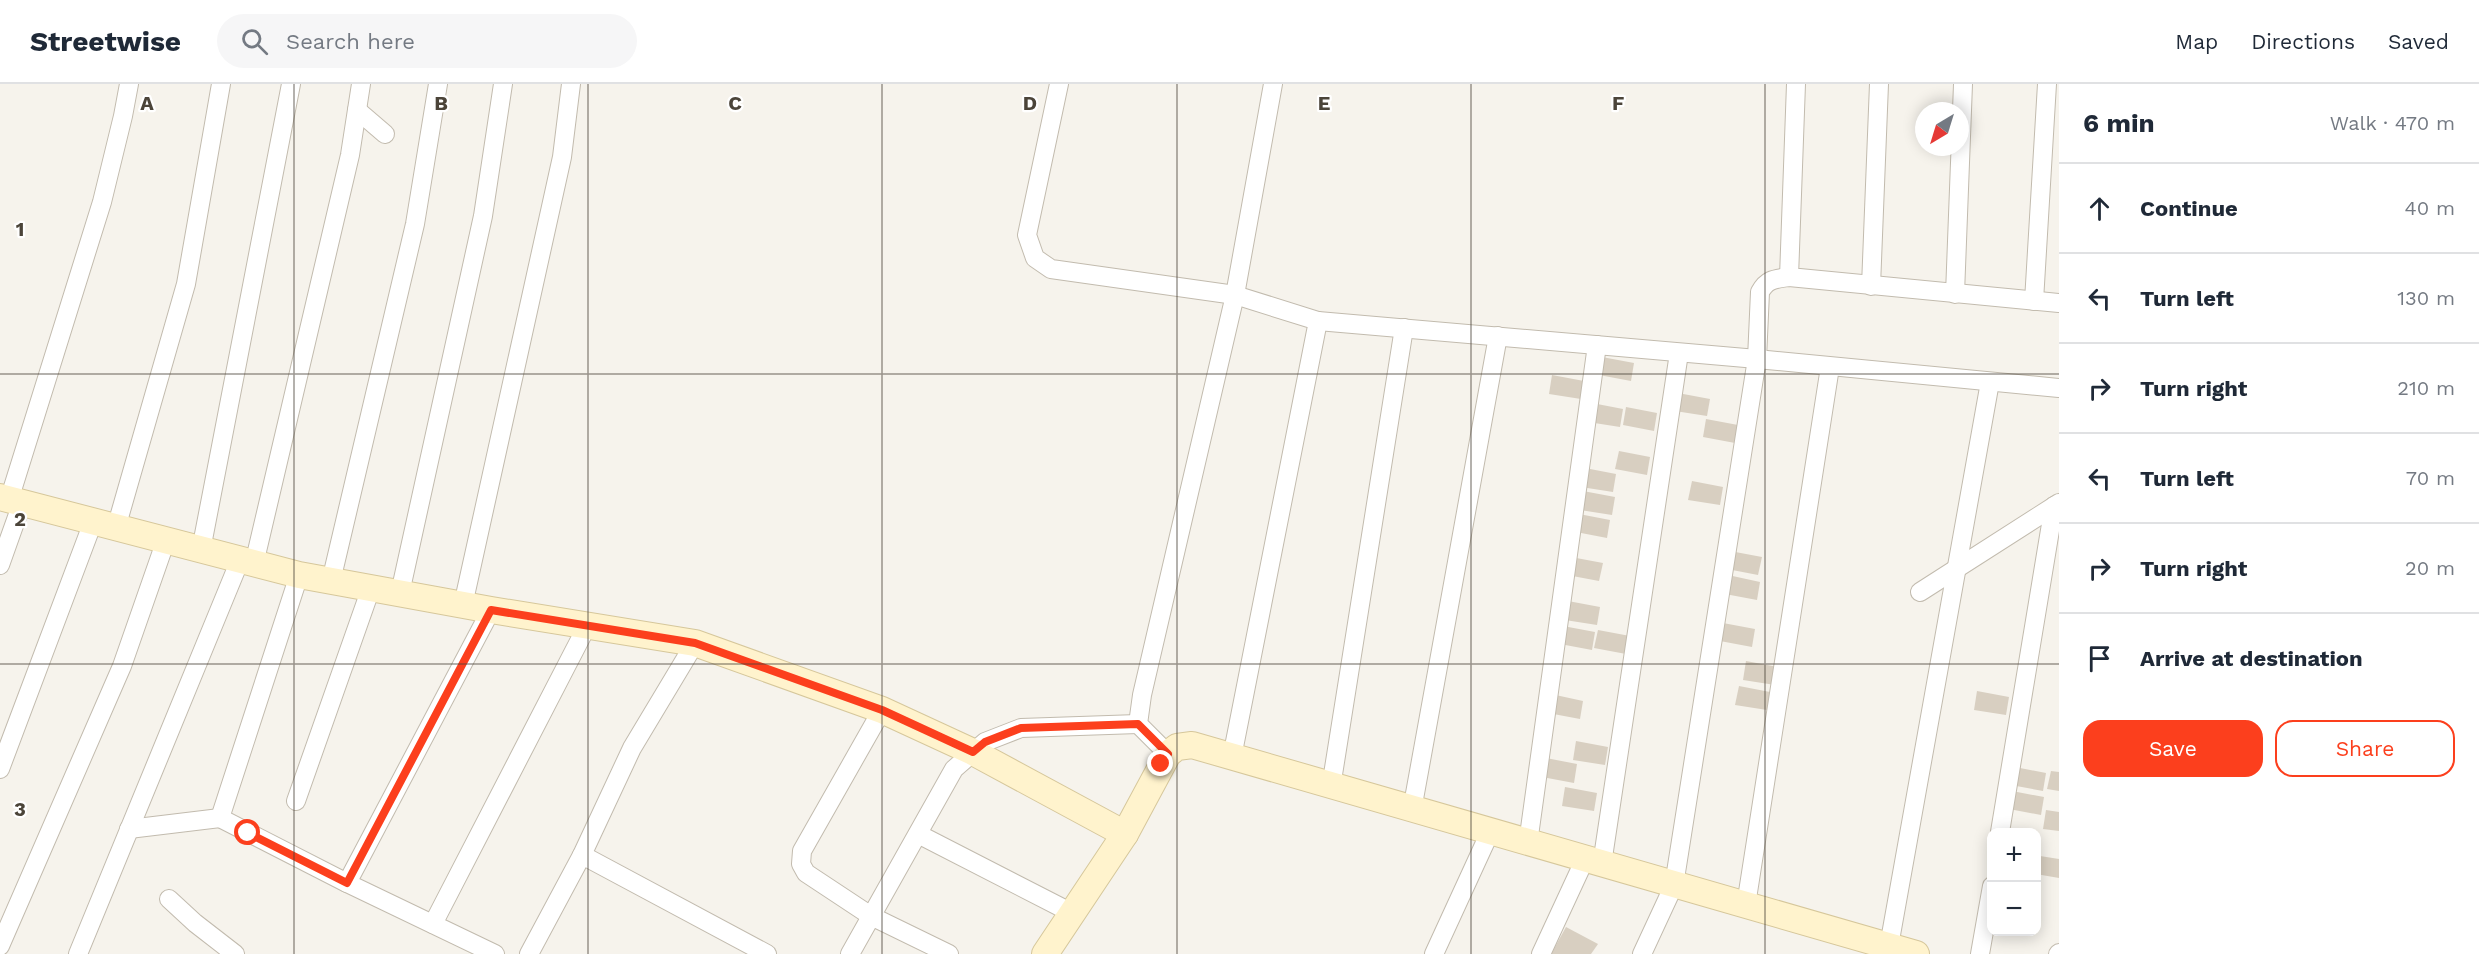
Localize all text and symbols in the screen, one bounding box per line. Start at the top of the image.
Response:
search box [217,14,637,68]
text: Streetwise [30,25,181,58]
icon: search [238,25,271,58]
text: Search here [286,29,415,54]
text: Map [2175,29,2218,54]
text: Directions [2251,29,2355,54]
text: Saved [2388,29,2449,54]
text: A [140,91,154,115]
text: B [434,91,448,115]
text: C [728,91,742,115]
text: D [1023,91,1037,115]
text: E [1318,91,1330,115]
text: F [1612,91,1624,115]
north arrow [1915,102,1969,156]
text: 6 min [2083,108,2155,138]
text: Walk · 470 m [2330,111,2455,135]
icon: ahead [2083,192,2116,225]
text: Continue [2140,196,2238,221]
text: 40 m [2404,196,2455,220]
text: 1 [16,217,24,241]
icon: left [2083,282,2116,315]
text: Turn left [2140,286,2234,311]
text: 130 m [2397,286,2455,310]
icon: right [2083,372,2116,405]
text: Turn right [2140,376,2247,401]
text: 210 m [2397,376,2455,400]
icon: left [2083,462,2116,495]
text: Turn left [2140,466,2234,491]
text: 70 m [2406,466,2455,490]
text: 2 [14,507,26,531]
icon: right [2083,552,2116,585]
text: Turn right [2140,556,2247,581]
text: 20 m [2405,556,2455,580]
icon: arrive [2083,642,2116,675]
text: Arrive at destination [2140,646,2363,671]
button: Save [2083,720,2263,777]
button: Share [2275,720,2455,777]
route end [1147,750,1173,776]
text: 3 [14,797,26,821]
route start [234,819,260,845]
map controls [1987,828,2041,936]
button: + [1987,828,2041,882]
button: − [1987,882,2041,936]

